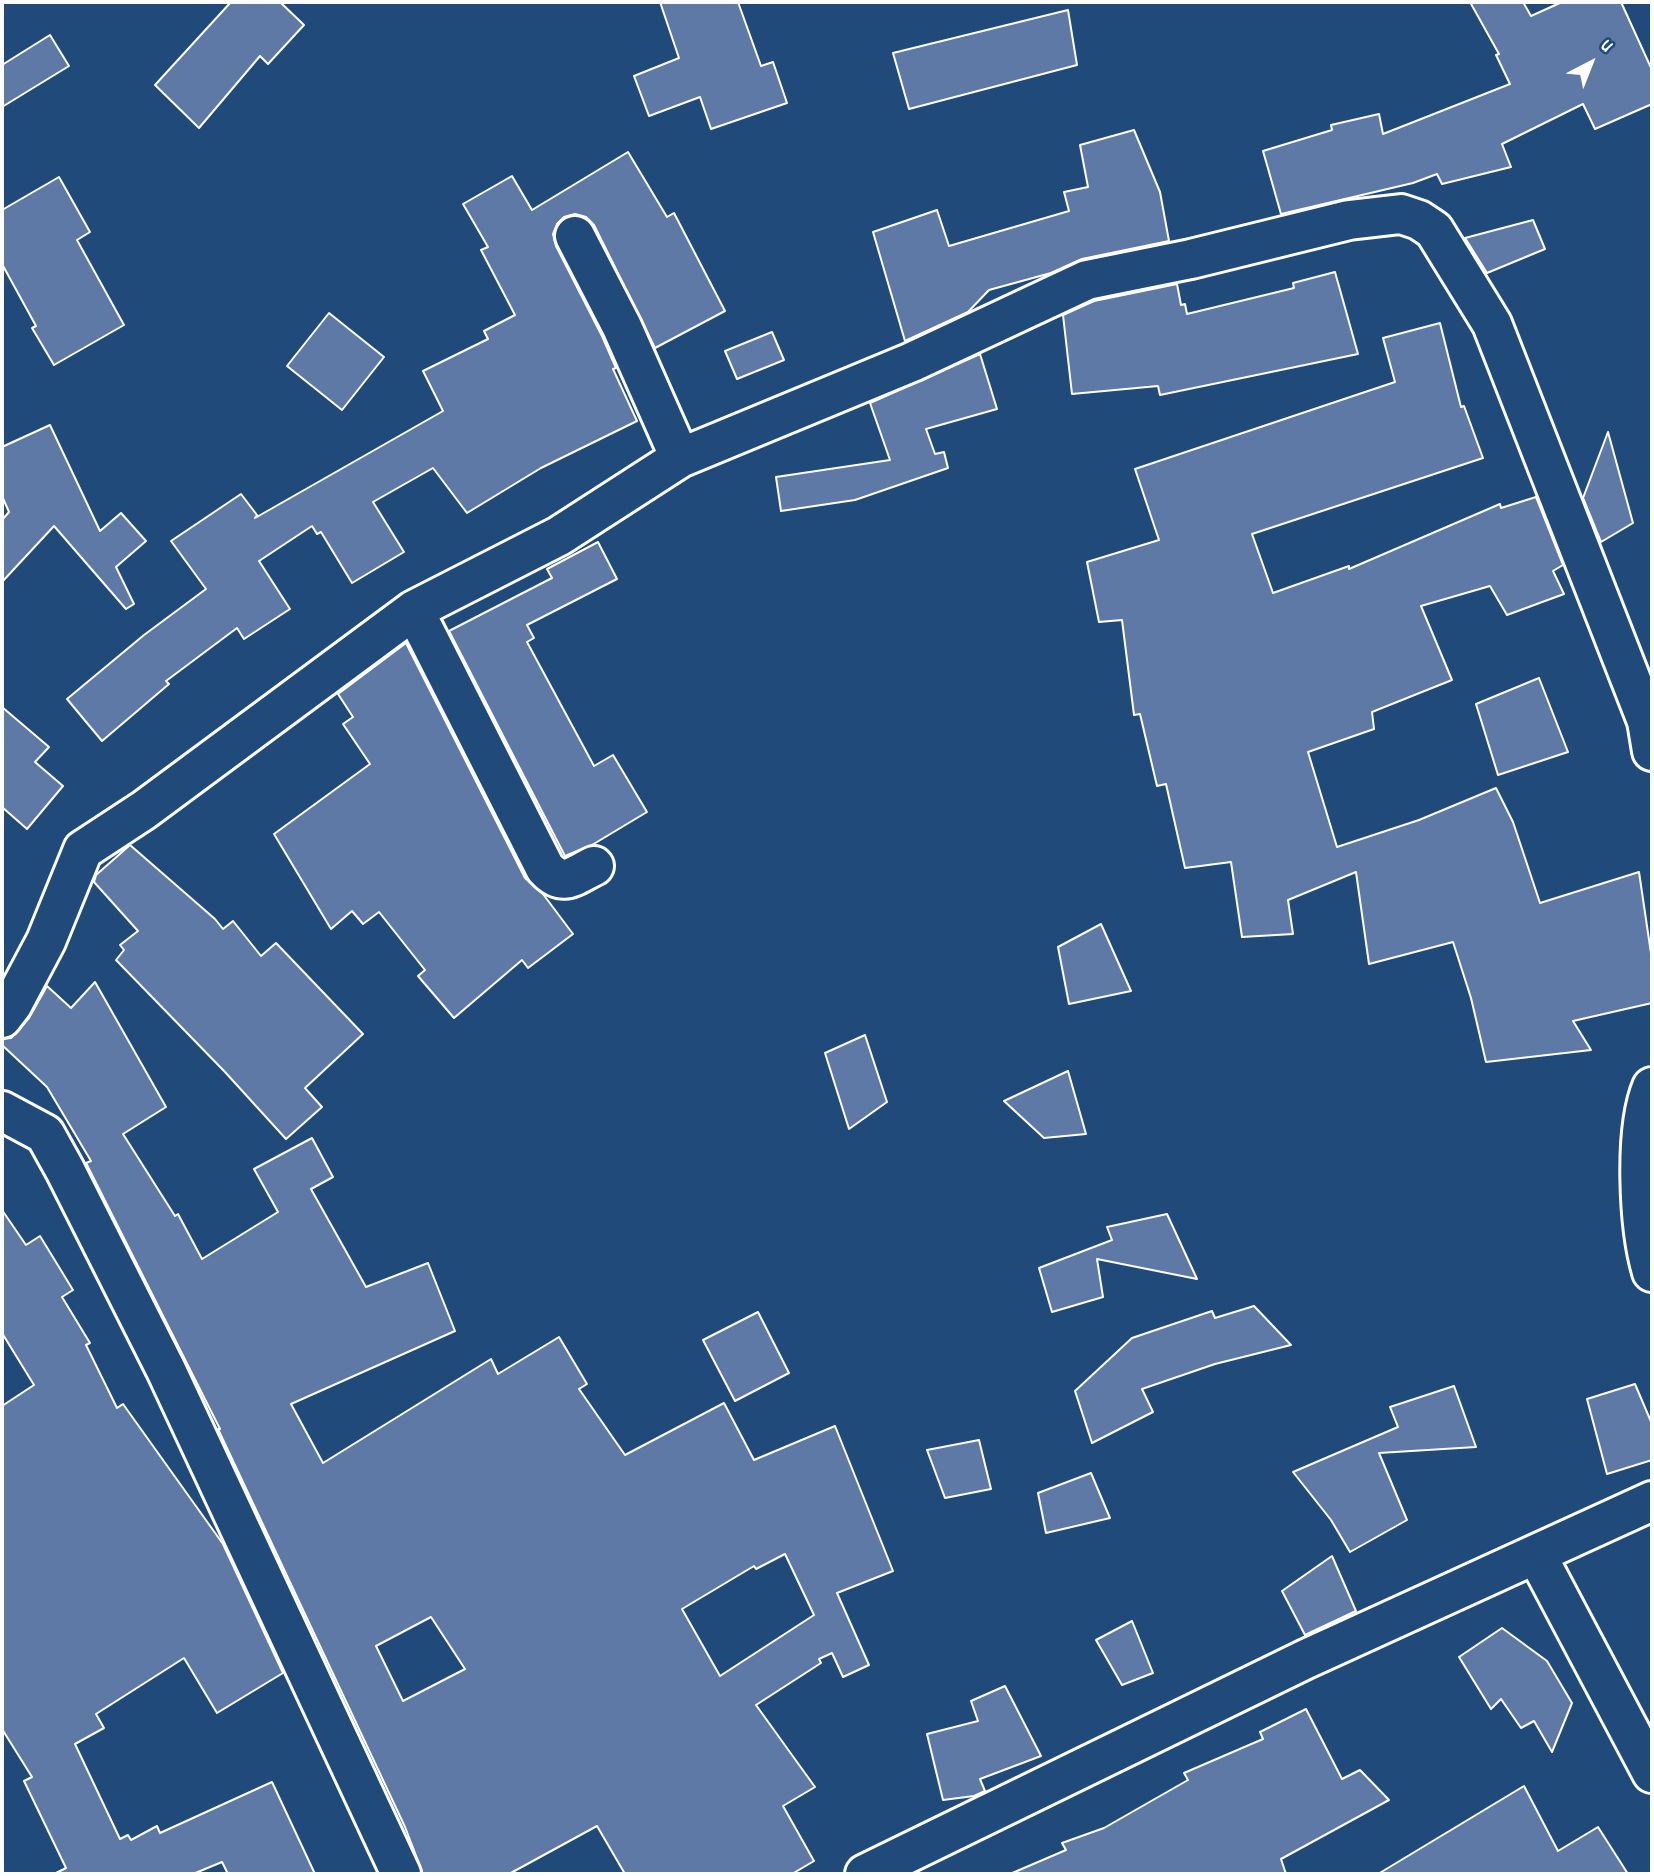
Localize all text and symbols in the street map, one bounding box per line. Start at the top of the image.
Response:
north arrow [1556,28,1626,98]
text: U [1593,34,1618,60]

